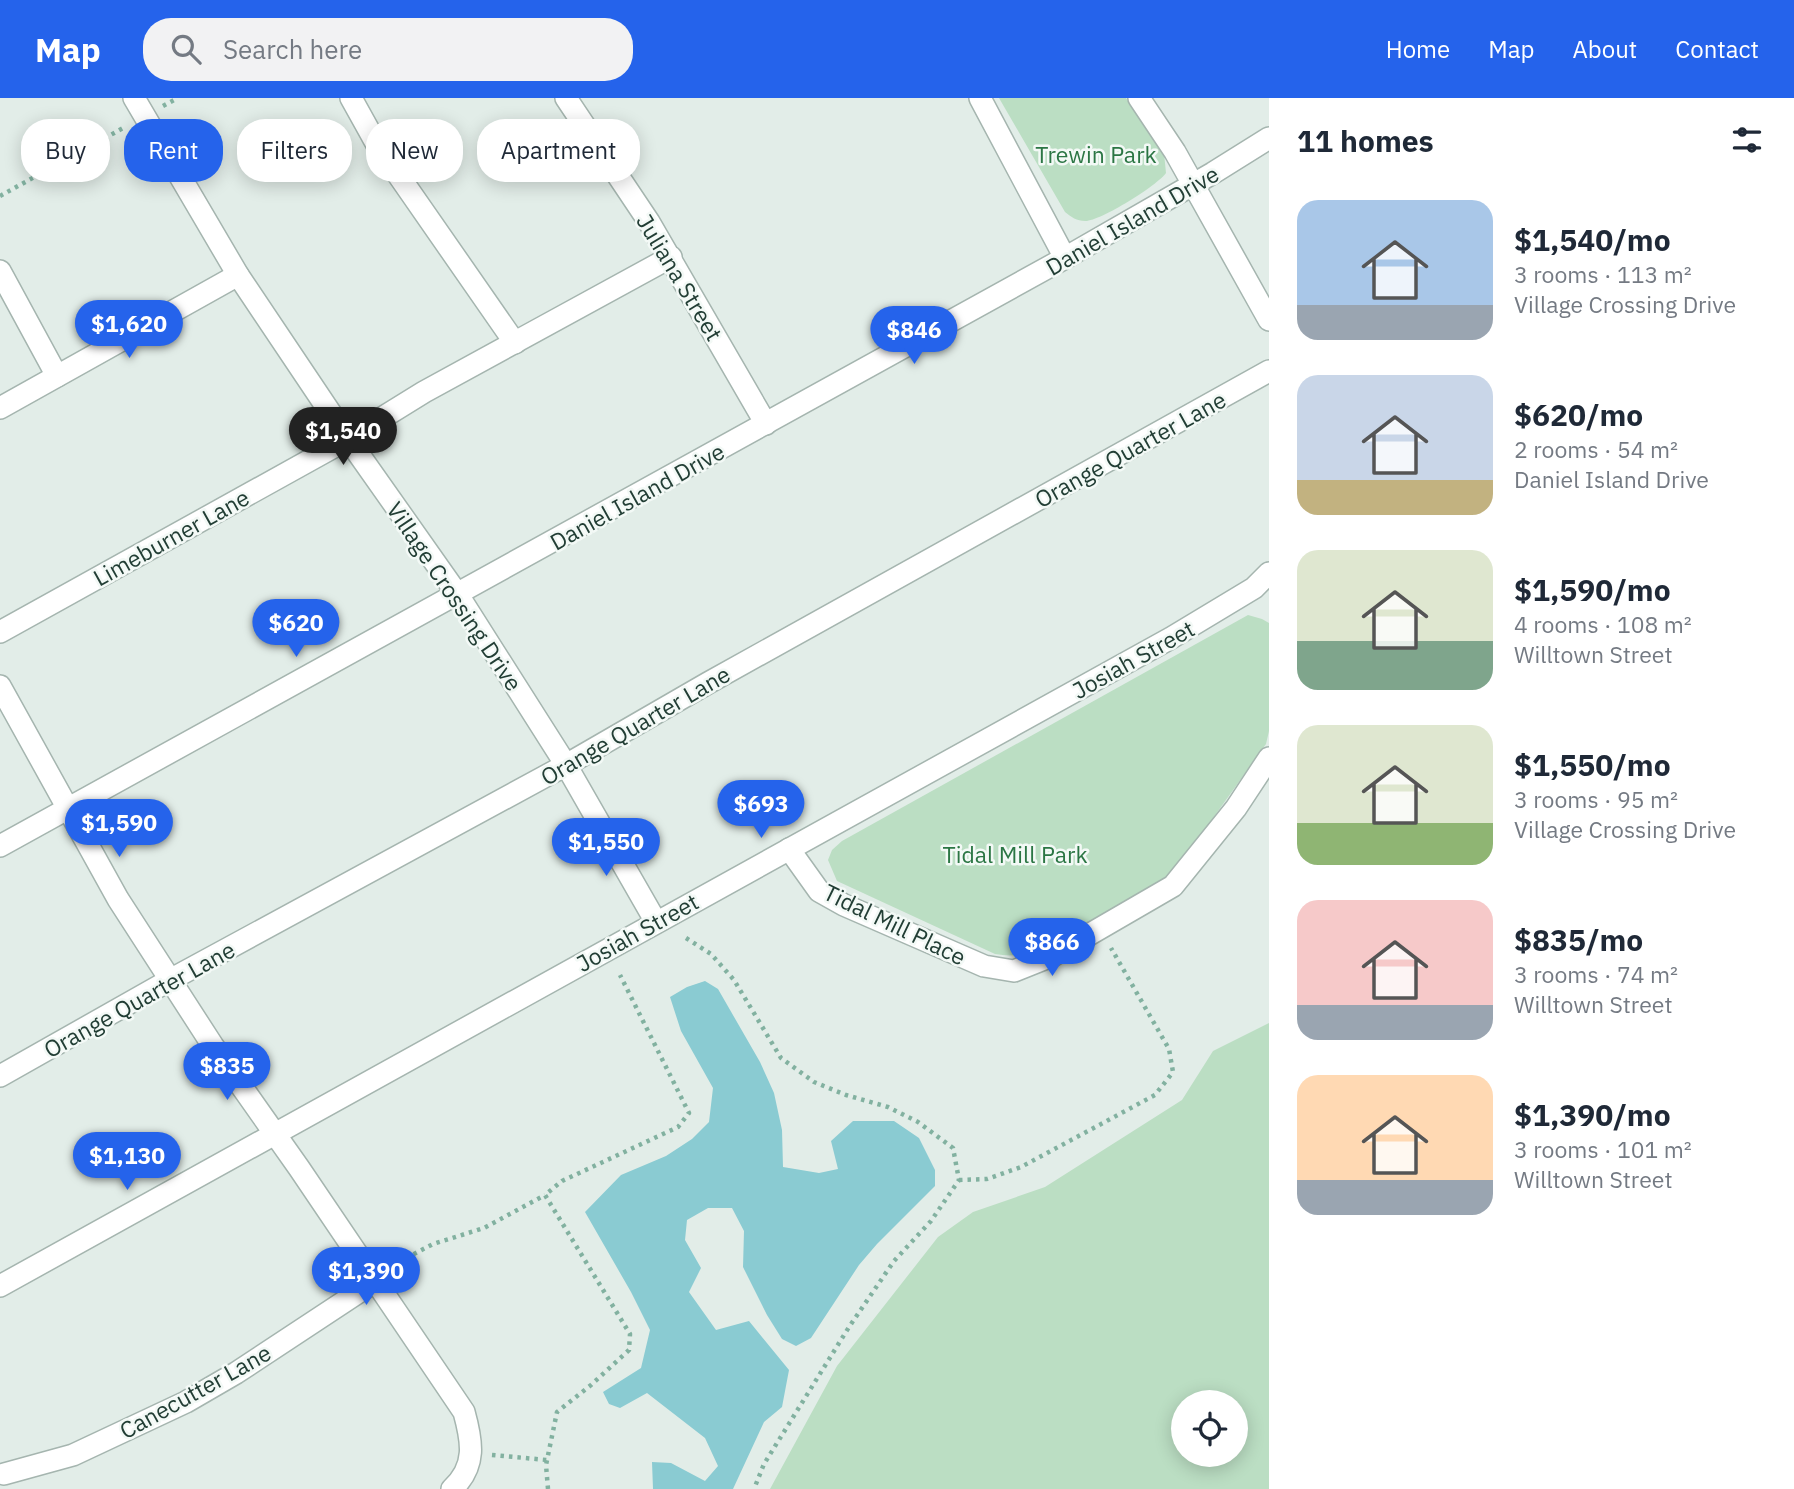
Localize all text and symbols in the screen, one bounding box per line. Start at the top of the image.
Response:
search box [143,18,633,81]
text: Map [35,28,101,71]
icon: search [167,30,205,68]
text: Search here [223,32,362,66]
text: Home [1386,33,1450,65]
text: Map [1488,33,1534,65]
text: About [1572,33,1637,65]
text: Contact [1675,33,1759,65]
chip: Buy [21,119,110,182]
chip: Rent [124,119,223,182]
chip: Filters [237,119,352,182]
chip: New [366,119,463,182]
chip: Apartment [477,119,640,182]
text: 11 homes [1297,121,1434,160]
icon: filters [1728,121,1766,159]
park label: Trewin Park [1035,139,1157,169]
street label: Daniel Island Drive [1040,158,1224,282]
street label: Juliana Street [630,208,730,346]
text: $1,540/mo [1514,220,1671,259]
icon: home [1353,228,1437,312]
text: 3 rooms · 113 m² [1514,259,1692,289]
text: Village Crossing Drive [1514,289,1736,319]
pin: $1,620 [72,300,186,360]
pin: $846 [873,306,955,366]
text: $1,620 [91,308,167,338]
text: $846 [886,314,942,344]
street label: Orange Quarter Lane [1029,384,1231,514]
text: $620/mo [1514,395,1643,434]
icon: home [1353,403,1437,487]
pin: $1,540 [286,408,400,467]
text: $1,540 [305,415,381,445]
text: 2 rooms · 54 m² [1514,434,1678,464]
street label: Daniel Island Drive [544,436,730,556]
text: Daniel Island Drive [1514,464,1709,494]
street label: Limeburner Lane [88,482,254,592]
street label: Village Crossing Drive [380,496,530,696]
text: $1,590/mo [1514,570,1671,609]
icon: home [1353,578,1437,662]
pin: $620 [255,600,337,659]
text: $620 [268,607,324,637]
text: 4 rooms · 108 m² [1514,609,1692,639]
street label: Josiah Street [1066,613,1200,705]
text: Willtown Street [1514,639,1673,669]
street label: Orange Quarter Lane [535,658,735,792]
text: $1,550/mo [1514,745,1671,784]
icon: home [1353,753,1437,837]
pin: $693 [720,780,802,840]
text: 3 rooms · 95 m² [1514,784,1678,814]
text: $693 [733,788,789,818]
pin: $1,590 [62,800,176,859]
text: $1,590 [81,807,157,837]
text: Village Crossing Drive [1514,814,1736,844]
pin: $1,550 [549,818,663,878]
text: $1,550 [568,826,644,856]
park label: Tidal Mill Park [942,839,1088,869]
street label: Tidal Mill Place [819,877,971,971]
street label: Josiah Street [570,886,704,978]
pin: $866 [1011,918,1093,978]
text: $835/mo [1514,920,1643,959]
text: $866 [1024,926,1080,956]
icon: home [1353,928,1437,1012]
street label: Orange Quarter Lane [38,934,240,1064]
text: 3 rooms · 74 m² [1514,959,1678,989]
text: Willtown Street [1514,989,1673,1019]
pin: $835 [186,1042,268,1102]
text: $835 [199,1050,255,1080]
text: $1,390/mo [1514,1095,1671,1134]
icon: home [1353,1103,1437,1187]
pin: $1,130 [70,1132,184,1192]
text: 3 rooms · 101 m² [1514,1134,1692,1164]
text: $1,130 [89,1140,165,1170]
text: Willtown Street [1514,1164,1673,1194]
pin: $1,390 [309,1248,423,1307]
text: $1,390 [328,1255,404,1285]
street label: Canecutter Lane [114,1337,276,1445]
map controls [1171,1390,1248,1467]
button: locate [1171,1390,1248,1467]

